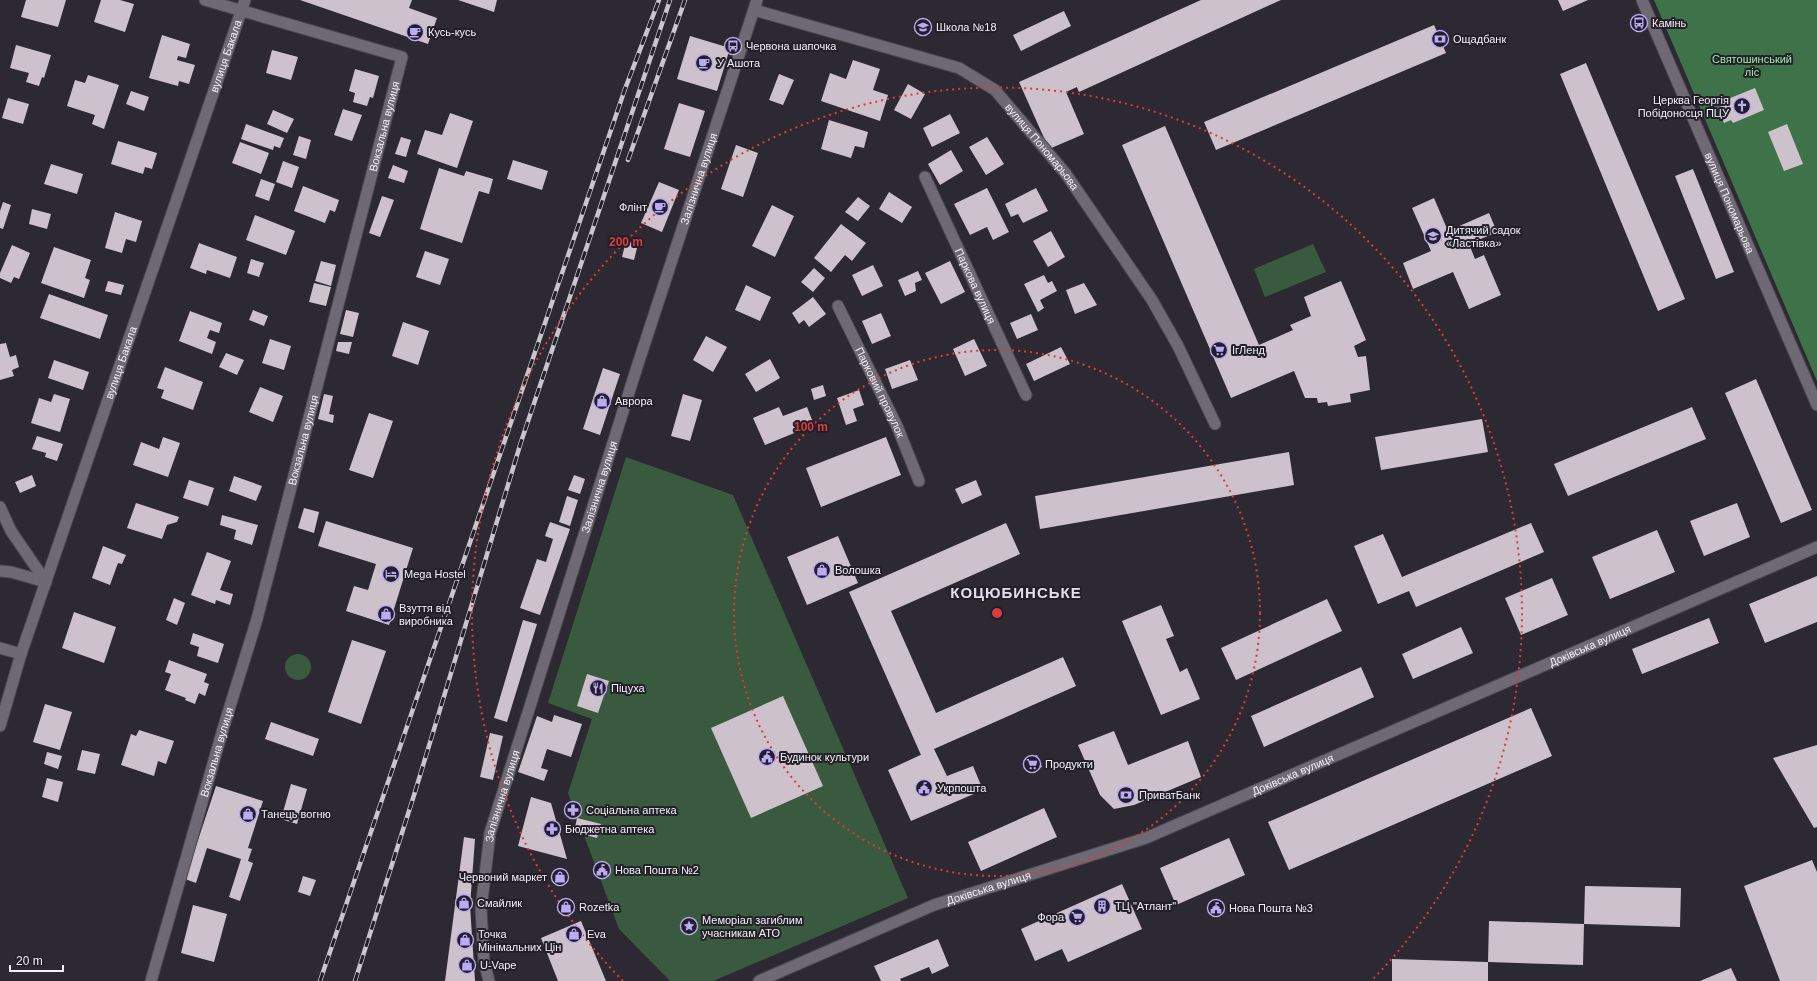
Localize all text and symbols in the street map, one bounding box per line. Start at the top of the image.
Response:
bus stop icon: Камінь [1629,13,1649,33]
street label: вулиця Бакала [208,17,244,94]
school or university icon: Школа №18 [913,17,933,37]
place label: Камінь [1652,17,1687,29]
place label: Школа №18 [936,21,997,33]
cafe icon: Кусь-кусь [405,22,425,42]
place label: Кусь-кусь [428,26,476,38]
bank icon: Ощадбанк [1430,29,1450,49]
place label: Ощадбанк [1453,33,1506,45]
bus stop icon: Червона шапочка [723,36,743,56]
place label: Червона шапочка [746,40,837,52]
cafe icon: У Ашота [694,53,714,73]
park label: Святошинський ліс [1712,53,1792,78]
place label: У Ашота [717,57,761,69]
street label: Вокзальна вулиця [367,80,402,173]
place label: Церква Георгія Побідоносця ПЦУ [1638,94,1730,119]
church icon: Церква Георгія Побідоносця ПЦУ [1732,96,1752,116]
street label: вулиця Пономарьова [1003,101,1082,193]
street label: Залізнична вулиця [678,131,719,226]
street label: вулиця Пономарьова [1703,151,1757,256]
cafe icon: Флінт [650,197,670,217]
place label: Флінт [619,201,647,213]
place label: Дитячий садок «Ластівка» [1446,224,1521,249]
school or university icon: Дитячий садок «Ластівка» [1423,226,1443,246]
text: 200 m [609,235,643,249]
street label: Паркова вулиця [953,246,998,326]
street label: вулиця Бакала [103,324,139,400]
supermarket icon: ІгЛенд [1209,340,1229,360]
place label: ІгЛенд [1232,344,1265,356]
street label: Парковий провулок [853,345,907,439]
shop icon: Аврора [592,391,612,411]
street label: Вокзальна вулиця [286,394,321,486]
place label: Аврора [615,395,654,407]
text: 100 m [794,420,828,434]
street label: Залізнична вулиця [579,440,619,534]
shop icon: Волошка [812,560,832,580]
hotel icon: Mega Hostel [381,564,401,584]
place label: Волошка [835,564,882,576]
place label: Mega Hostel [404,568,466,580]
district label: КОЦЮБИНСЬКЕ [950,584,1082,601]
place label: Взуття від виробника [399,602,454,627]
shop icon: Взуття від виробника [376,604,396,624]
centre of rings [990,606,1004,620]
street label: Доківська вулиця [1547,622,1633,668]
restaurant icon: Піцуха [588,678,608,698]
place label: Піцуха [611,682,646,694]
street label: Вокзальна вулиця [198,706,235,798]
public building icon: Будинок культури [757,747,777,767]
street label: Залізнична вулиця [483,749,522,843]
place label: Будинок культури [780,751,869,763]
street label: Доківська вулиця [1250,751,1335,797]
supermarket icon: Продукти [1022,754,1042,774]
place label: Продукти [1045,758,1093,770]
public building icon: Укрпошта [914,778,934,798]
place label: Укрпошта [937,782,987,794]
bank icon: ПриватБанк [1116,785,1136,805]
place label: ПриватБанк [1139,789,1200,801]
pharmacy icon: Соціальна аптека [563,800,583,820]
shop icon: Танець вогню [238,804,258,824]
place label: Соціальна аптека [586,804,677,816]
place label: Танець вогню [261,808,331,820]
pharmacy icon: Бюджетна аптека [542,819,562,839]
place label: Бюджетна аптека [565,823,655,835]
public building icon: Нова Пошта №2 [592,860,612,880]
place label: Нова Пошта №2 [615,864,699,876]
shop icon: Червоний маркет [550,867,570,887]
street label: Доківська вулиця [945,869,1032,907]
place label: Червоний маркет [459,871,547,883]
shop icon: Смайлик [454,893,474,913]
building icon: ТЦ "Атлант" [1092,896,1112,916]
place label: Смайлик [477,897,522,909]
shop icon: Rozetka [556,897,576,917]
public building icon: Нова Пошта №3 [1206,898,1226,918]
place label: ТЦ "Атлант" [1115,900,1176,912]
place label: Rozetka [579,901,620,913]
place label: Нова Пошта №3 [1229,902,1313,914]
supermarket icon: Фора [1067,907,1087,927]
place label: Фора [1037,911,1065,923]
place label: Меморіал загиблим учасникам АТО [702,914,803,939]
place icon: Меморіал загиблим учасникам АТО [679,916,699,936]
shop icon: Eva [564,924,584,944]
place label: Точка Мінімальних Цін [478,928,561,953]
place label: Eva [587,928,607,940]
shop icon: Точка Мінімальних Цін [455,930,475,950]
scale bar [10,947,63,973]
text: 20 m [16,954,43,968]
shop icon: U-Vape [457,955,477,975]
place label: U-Vape [480,959,516,971]

